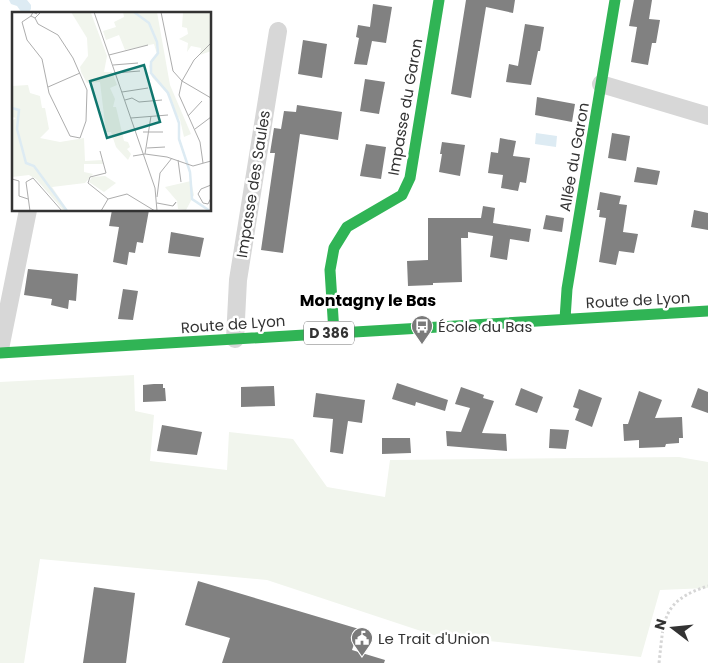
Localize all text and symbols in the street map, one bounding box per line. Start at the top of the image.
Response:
inset map [12,12,211,211]
street label: Impasse du Garon [383,37,427,177]
street label: Allée du Garon [554,101,594,213]
street label: Impasse des Saules [231,109,275,259]
street label: Route de Lyon [585,287,691,313]
district label: Montagny le Bas [300,289,436,312]
street label: Route de Lyon [180,310,286,338]
bus stop icon: École du Bas [410,314,434,345]
place label: École du Bas [438,316,532,337]
road number: D 386 [304,322,354,344]
north arrow [648,603,698,653]
text: N [649,617,672,632]
public building icon: Le Trait d'Union [350,626,374,657]
place label: Le Trait d'Union [378,628,490,649]

